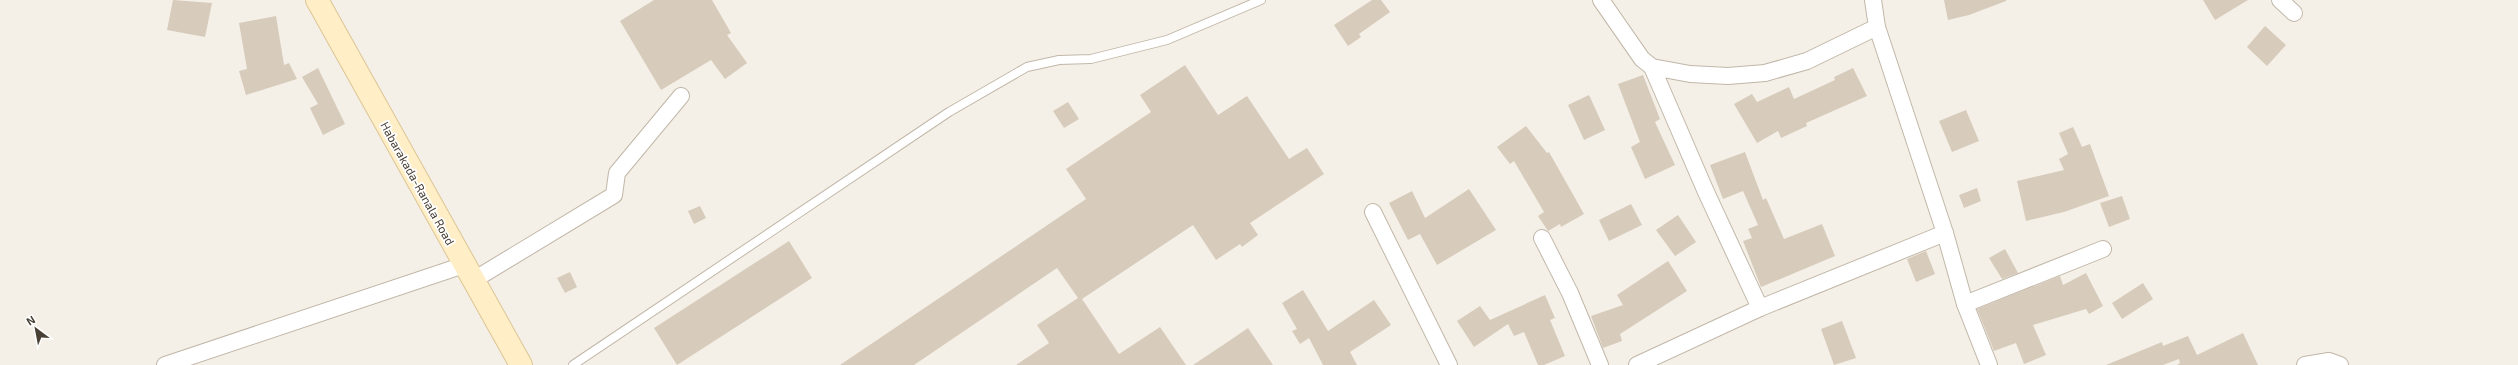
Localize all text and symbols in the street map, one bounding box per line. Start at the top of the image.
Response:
street label: Habarakada-Ranala Road [378,119,458,247]
north arrow [16,309,56,349]
text: N [24,312,37,328]

